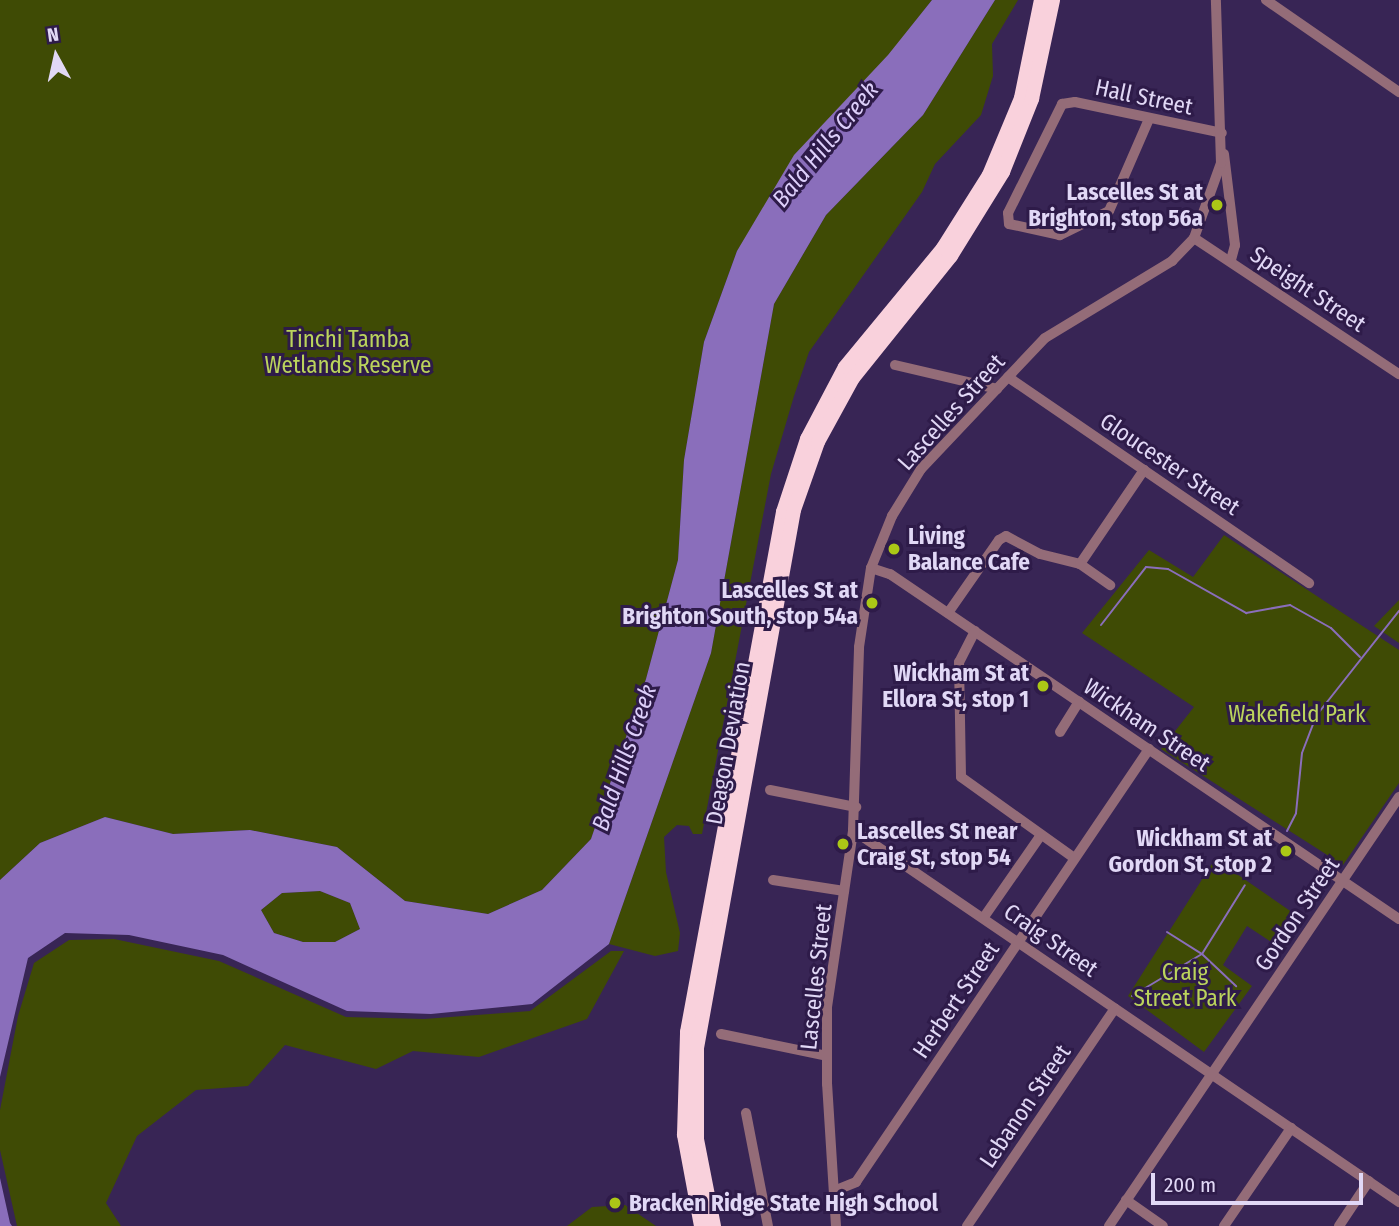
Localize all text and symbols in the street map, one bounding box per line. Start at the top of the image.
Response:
north arrow [21,21,91,91]
text: N [46,23,60,47]
street label: Hall Street [1093,73,1195,121]
water label: Bald Hills Creek [767,77,885,213]
place label: Lascelles St at Brighton, stop 56a [1028,178,1203,232]
marker: Lascelles St at Brighton, stop 56a [1209,197,1225,213]
street label: Speight Street [1245,240,1371,338]
park label: Tinchi Tamba Wetlands Reserve [265,325,431,379]
street label: Lascelles Street [892,348,1010,476]
street label: Gloucester Street [1095,407,1245,521]
place label: Living Balance Cafe [908,522,1030,576]
marker: Living Balance Cafe [886,541,902,557]
place label: Lascelles St at Brighton South, stop 54a [622,576,858,630]
marker: Lascelles St at Brighton South, stop 54a [864,595,880,611]
street label: Deagon Deviation [700,659,756,827]
place label: Wickham St at Ellora St, stop 1 [882,659,1029,713]
street label: Wickham Street [1079,673,1215,777]
marker: Wickham St at Ellora St, stop 1 [1035,678,1051,694]
water label: Bald Hills Creek [587,681,663,835]
park label: Wakefield Park [1228,700,1366,728]
place label: Lascelles St near Craig St, stop 54 [857,817,1017,871]
place label: Wickham St at Gordon St, stop 2 [1109,824,1272,878]
marker: Lascelles St near Craig St, stop 54 [835,836,851,852]
marker: Wickham St at Gordon St, stop 2 [1278,843,1294,859]
street label: Gordon Street [1249,852,1345,976]
street label: Craig Street [999,898,1103,982]
street label: Lascelles Street [795,903,837,1051]
street label: Herbert Street [907,937,1005,1063]
park label: Craig Street Park [1134,958,1236,1012]
street label: Lebanon Street [974,1039,1076,1173]
scale bar [1154,1160,1366,1204]
text: 200 m [1164,1172,1216,1198]
place label: Bracken Ridge State High School [629,1189,938,1217]
marker: Bracken Ridge State High School [607,1195,623,1211]

